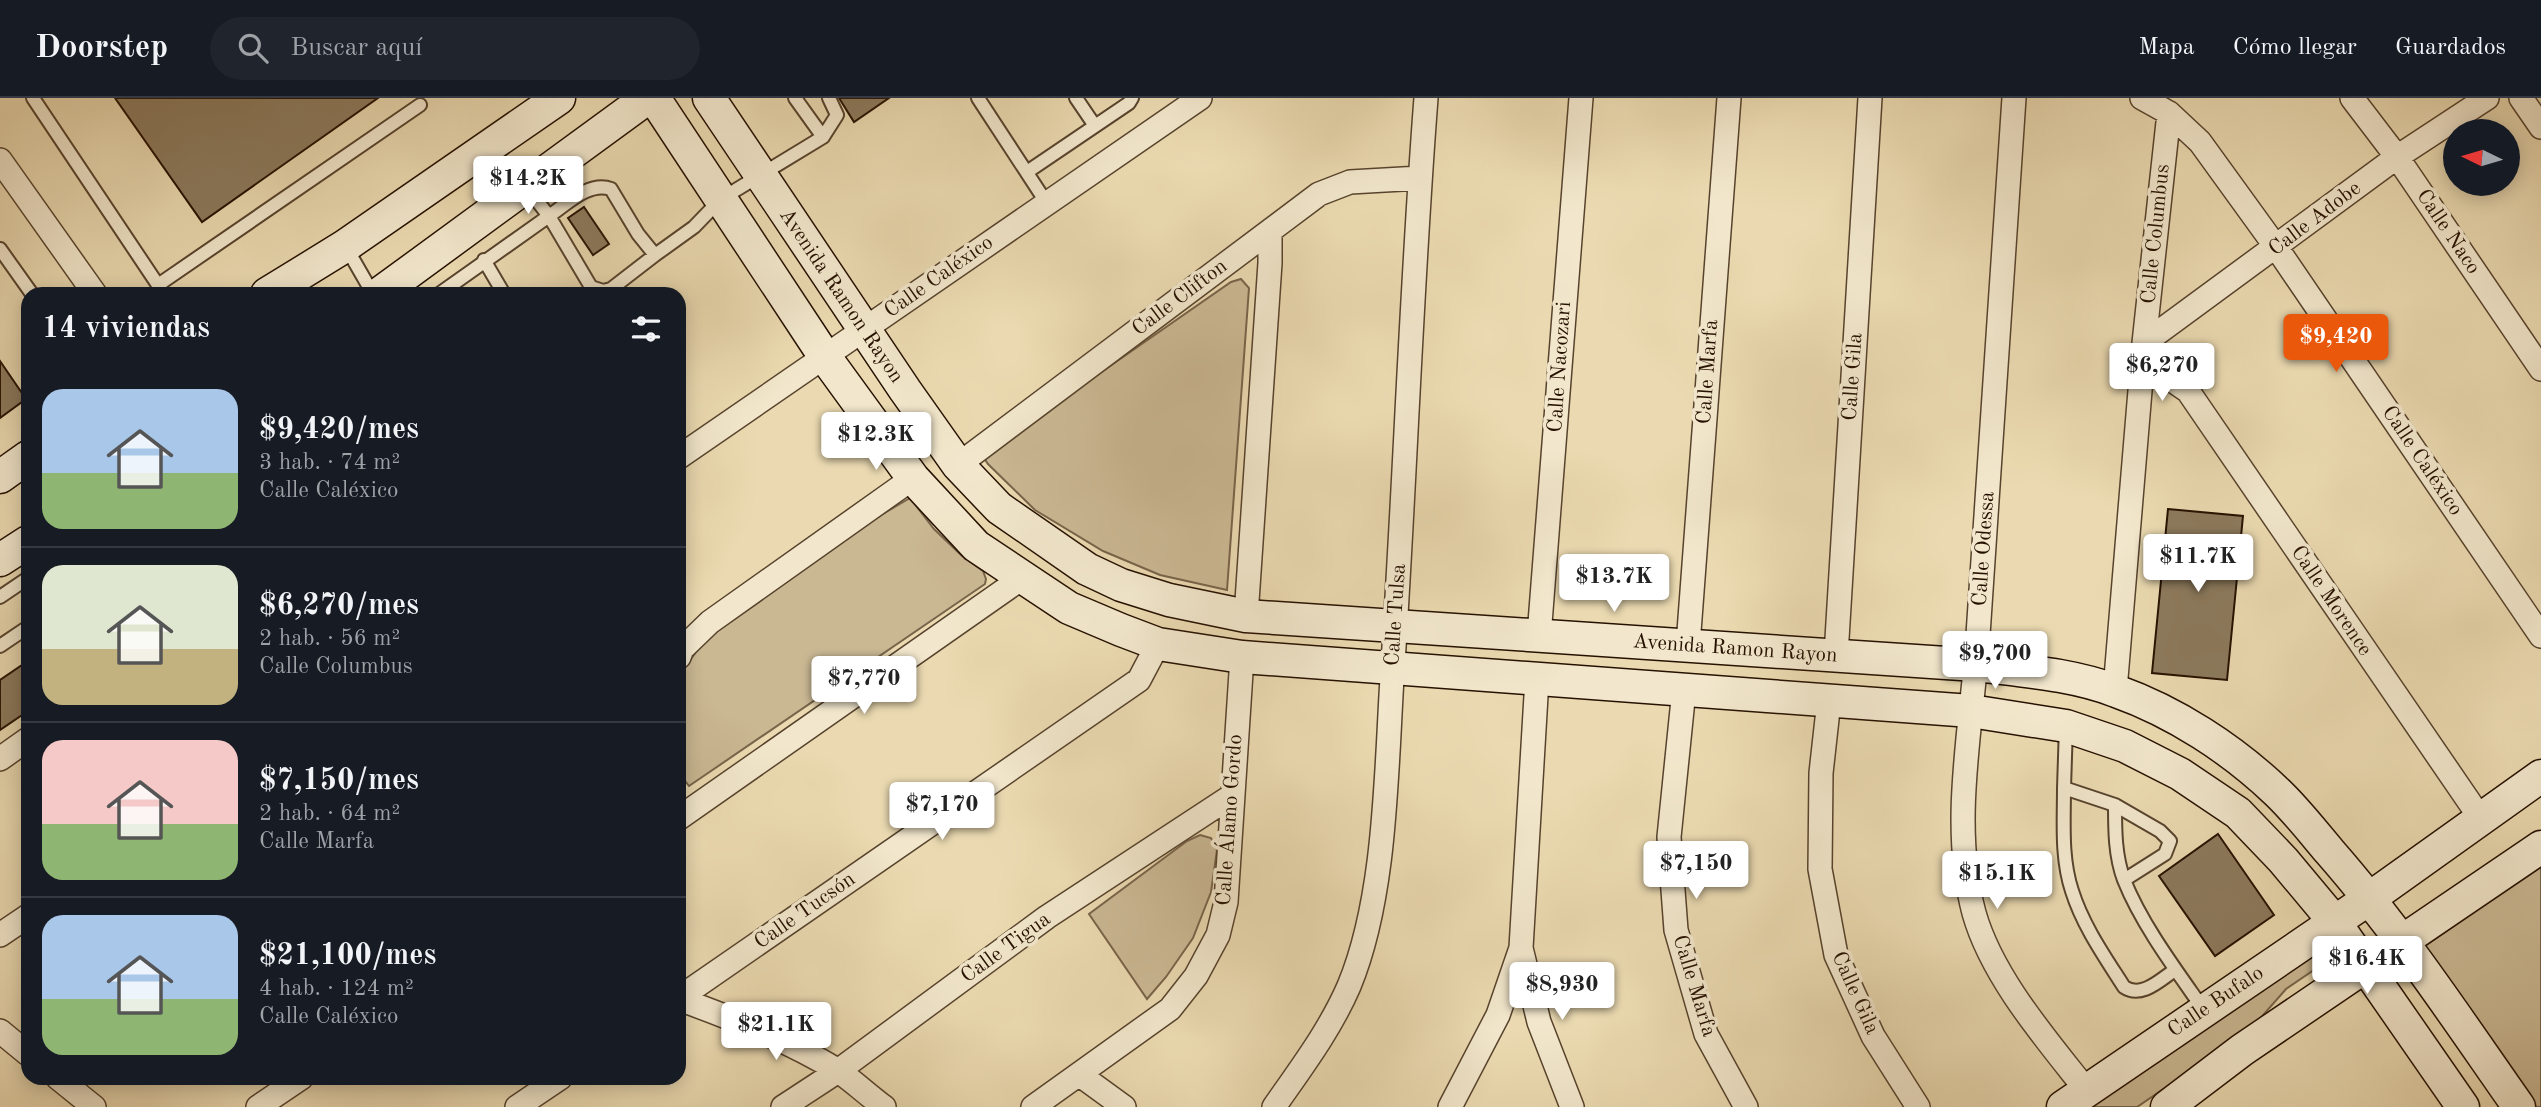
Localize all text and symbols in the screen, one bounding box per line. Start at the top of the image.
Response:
search box [210,17,700,80]
icon: search [234,29,272,67]
text: Doorstep [35,32,168,65]
text: Buscar aquí [290,35,422,61]
text: Mapa [2138,36,2195,60]
text: Cómo llegar [2233,36,2357,60]
text: Guardados [2395,36,2506,60]
north arrow [2443,119,2520,196]
map controls [2443,119,2520,196]
pin: $14.2K [471,156,585,216]
street label: Calle Columbus [2138,163,2174,305]
text: $14.2K [489,167,567,190]
street label: Calle Adobe [2265,178,2365,260]
street label: Calle Naco [2412,186,2484,278]
street label: Avenida Ramon Rayon [775,205,907,387]
street label: Calle Caléxico [881,232,997,322]
street label: Calle Clifton [1129,256,1231,340]
street label: Calle Nacozari [1545,301,1575,433]
icon: filters [627,310,665,348]
text: 14 viviendas [42,314,210,344]
pin: $9,420 [2279,314,2393,374]
street label: Calle Marfa [1694,319,1722,425]
text: $9,420 [2299,325,2373,348]
street label: Calle Gila [1839,332,1867,422]
pin: $6,270 [2105,344,2219,403]
text: $6,270 [2125,354,2199,377]
street label: Calle Caléxico [2378,402,2466,520]
pin: $12.3K [819,412,933,472]
text: $9,420/mes [259,415,419,445]
icon: home [98,417,182,501]
text: $12.3K [837,423,915,446]
text: 3 hab. · 74 m² [259,451,400,474]
text: Calle Caléxico [259,479,398,502]
street label: Calle Odessa [1970,491,1998,607]
pin: $11.7K [2141,534,2255,594]
street label: Calle Morence [2287,542,2375,660]
text: $11.7K [2159,545,2237,568]
pin: $13.7K [1557,554,1671,614]
street label: Calle Tulsa [1382,563,1410,667]
text: $13.7K [1575,565,1653,588]
text: $6,270/mes [259,591,419,621]
icon: home [98,593,182,677]
text: 2 hab. · 56 m² [259,627,400,650]
street label: Avenida Ramon Rayon [1632,631,1838,667]
pin: $9,700 [1938,632,2052,691]
text: $9,700 [1958,642,2032,665]
text: Calle Columbus [259,655,413,678]
pin: $7,770 [807,656,921,716]
text: $7,770 [827,667,901,690]
street label: Calle Álamo Gordo [1210,733,1246,906]
text: $7,150/mes [259,766,419,796]
icon: home [98,768,182,852]
pin: $7,170 [885,782,999,842]
text: $7,170 [905,793,979,816]
text: 2 hab. · 64 m² [259,802,400,825]
text: Calle Marfa [259,830,374,853]
pin: $7,150 [1639,842,1753,901]
text: $7,150 [1659,852,1733,875]
pin: $15.1K [1940,852,2054,911]
text: $15.1K [1958,862,2036,885]
street label: Calle Tucsón [751,869,859,953]
street label: Calle Tigua [957,909,1055,987]
street label: Calle Marfa [1669,933,1719,1039]
pin: $16.4K [2310,936,2424,996]
text: $21,100/mes [259,941,436,971]
icon: home [98,943,182,1027]
text: $16.4K [2328,947,2406,970]
street label: Calle Gila [1827,948,1883,1038]
pin: $8,930 [1505,962,1619,1022]
street label: Calle Bufalo [2164,962,2268,1042]
text: $8,930 [1525,973,1599,996]
text: 4 hab. · 124 m² [259,977,414,1000]
pin: $21.1K [719,1002,833,1062]
text: Calle Caléxico [259,1005,398,1028]
text: $21.1K [737,1013,815,1036]

